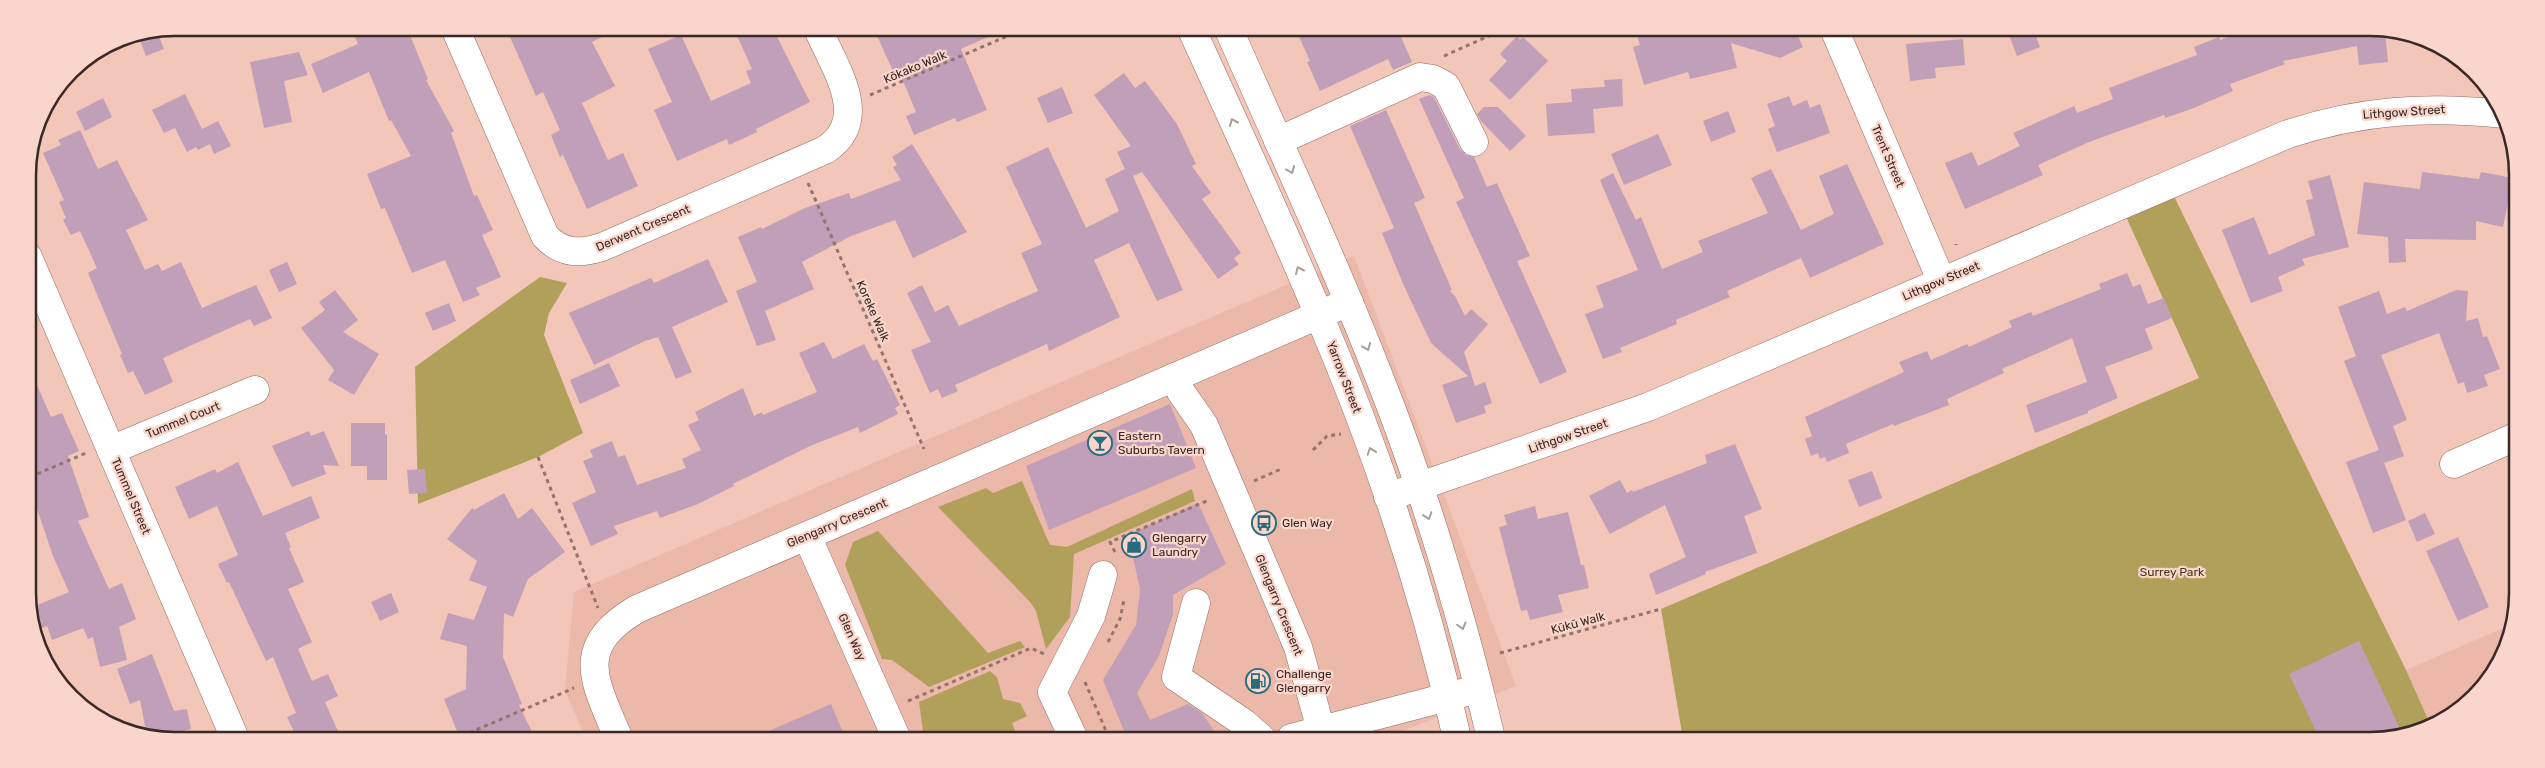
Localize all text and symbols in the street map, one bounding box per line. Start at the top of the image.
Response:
street label: Kōkako Walk [881,47,949,87]
street label: Lithgow Street [2362,102,2446,122]
one-way arrow [1229,118,1240,127]
street label: Trent Street [1869,123,1908,190]
one-way arrow [1284,165,1295,174]
street label: Derwent Crescent [594,202,693,254]
street label: Lithgow Street [1900,258,1982,304]
one-way arrow [1295,266,1306,275]
street label: Koreke Walk [853,278,893,344]
street label: Yarrow Street [1324,339,1364,415]
one-way arrow [1361,342,1372,351]
street label: Tummel Court [144,399,222,441]
street label: Lithgow Street [1527,416,1610,456]
place label: Eastern Suburbs Tavern [1118,429,1205,457]
bar icon: Eastern Suburbs Tavern [1087,430,1113,456]
one-way arrow [1367,447,1377,455]
street label: Tummel Street [109,456,154,537]
street label: Glengarry Crescent [785,495,890,550]
bus stop icon: Glen Way [1251,510,1277,536]
one-way arrow [1422,512,1432,520]
place label: Glen Way [1282,516,1333,530]
place label: Glengarry Laundry [1152,531,1207,559]
shop icon: Glengarry Laundry [1121,532,1147,558]
street label: Glengarry Crescent [1252,552,1306,658]
park label: Surrey Park [2140,565,2205,579]
street label: Kūkū Walk [1549,609,1607,637]
street label: Glen Way [835,611,869,663]
one-way arrow [1456,622,1467,631]
place label: Challenge Glengarry [1276,667,1332,695]
fuel station icon: Challenge Glengarry [1245,668,1271,694]

